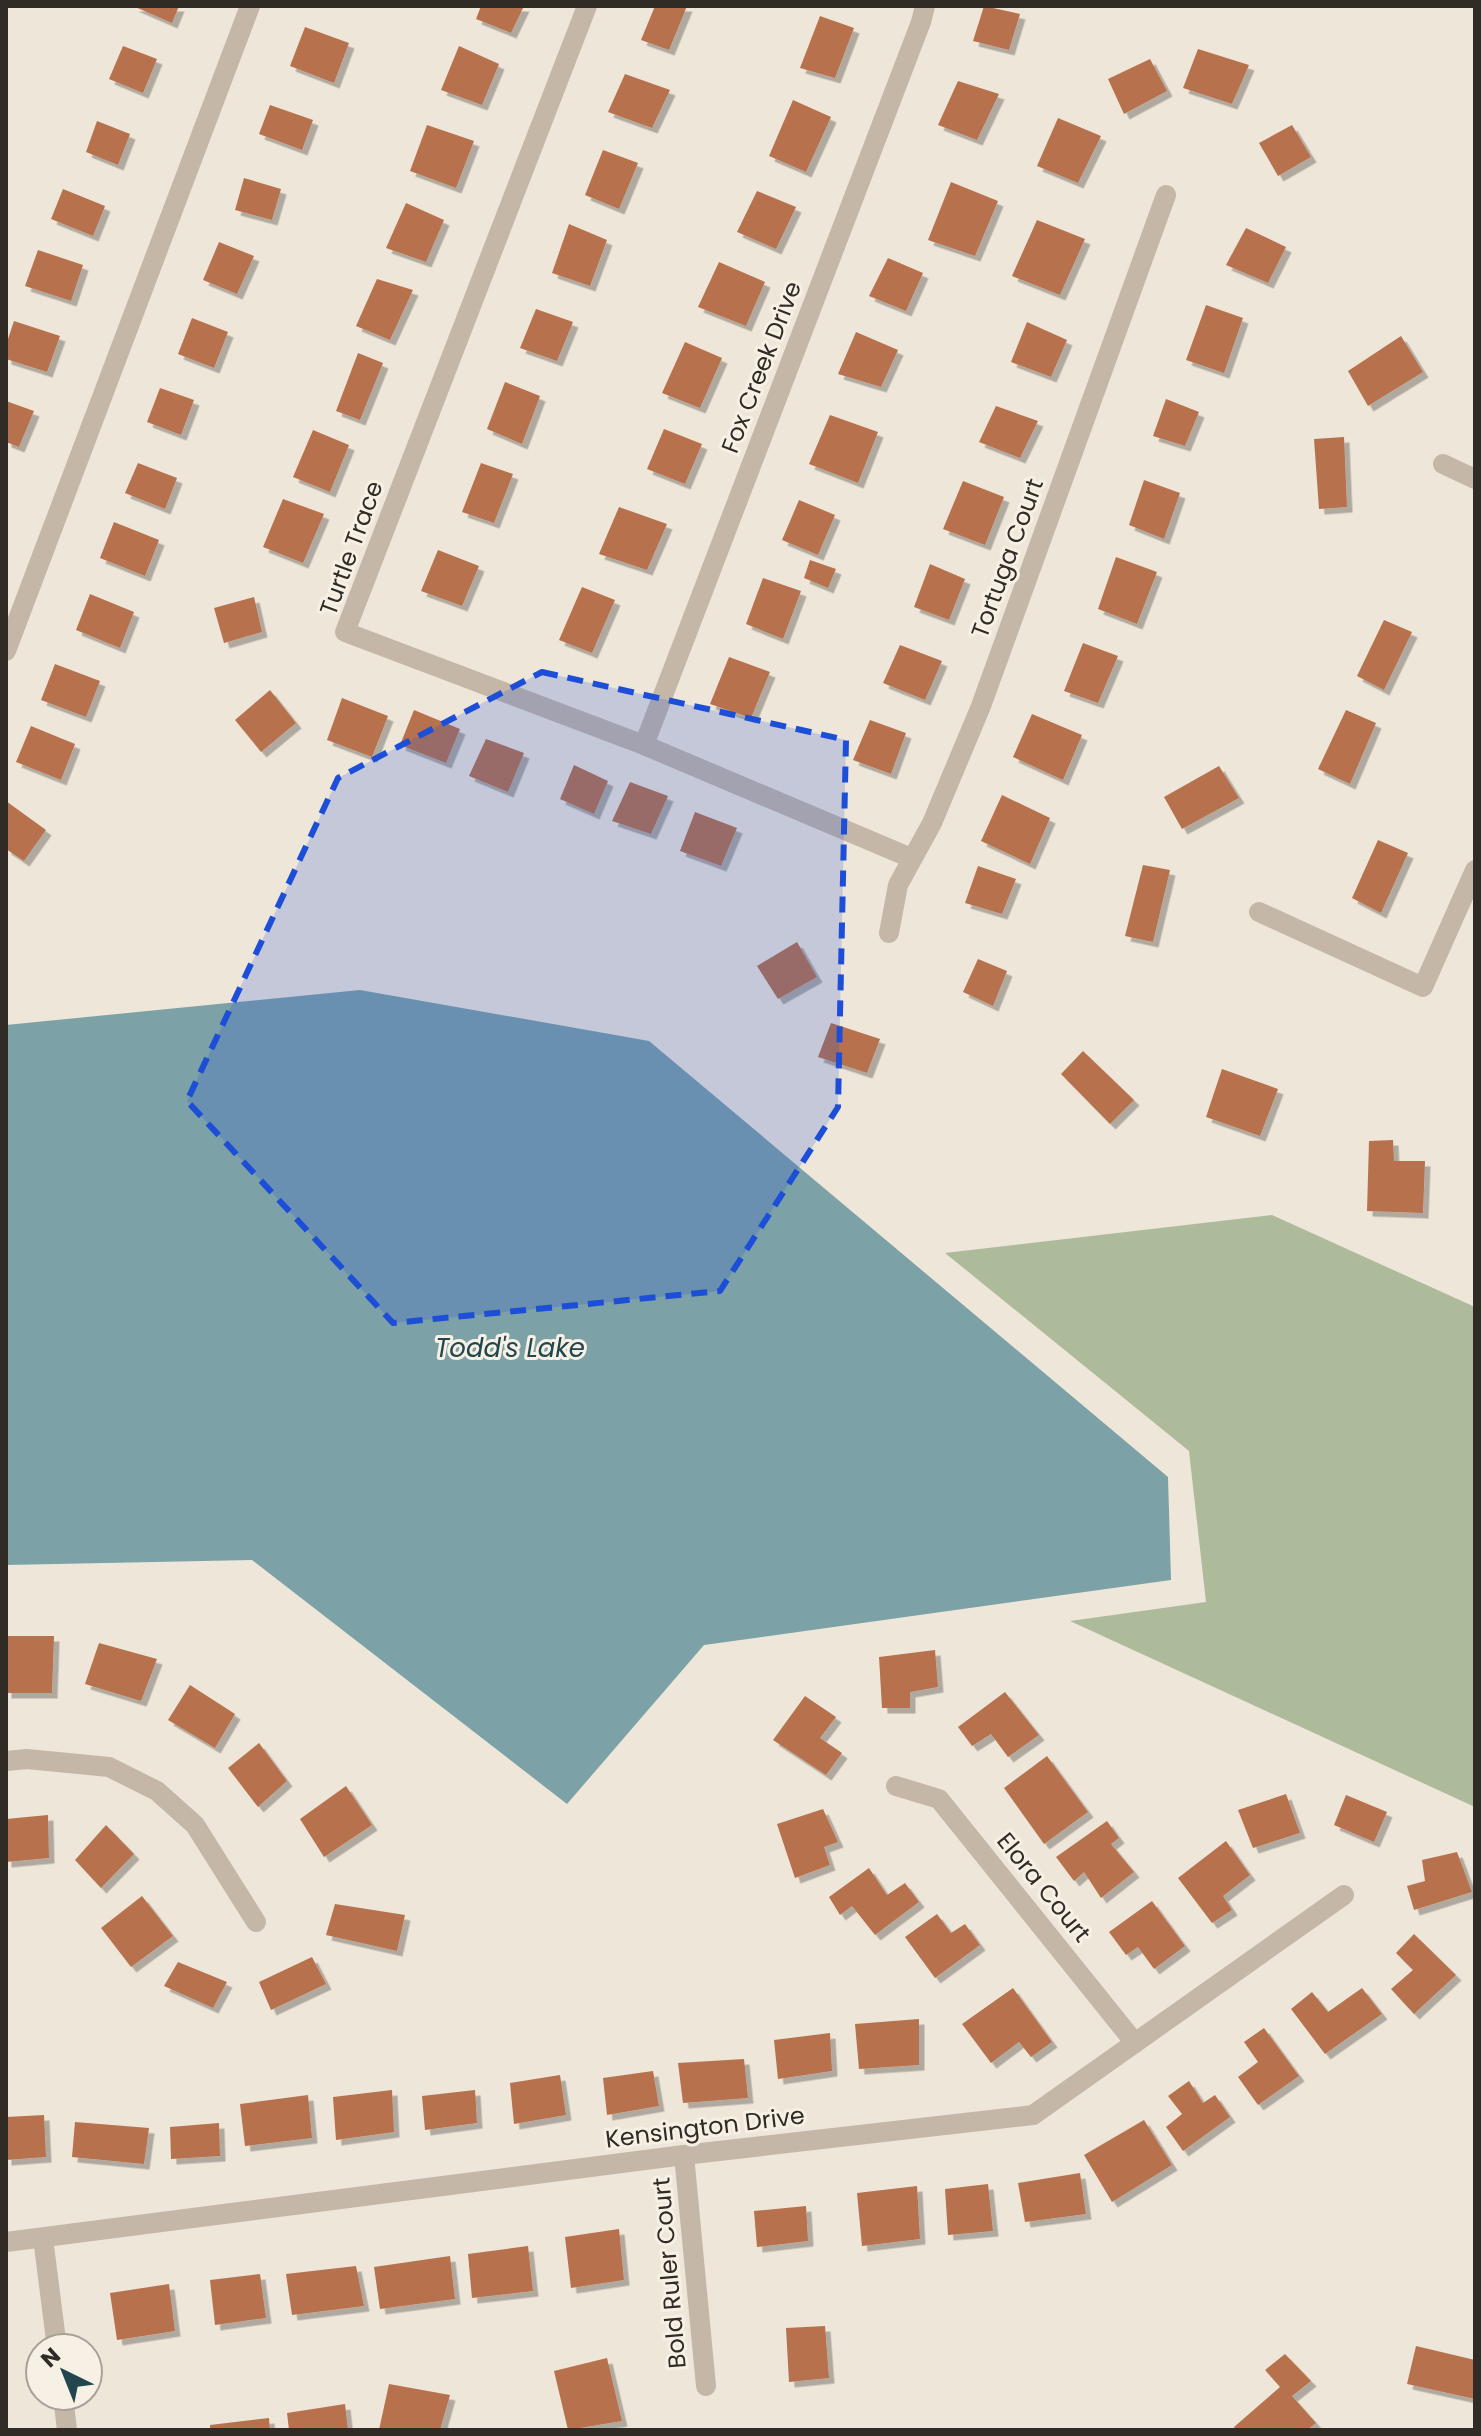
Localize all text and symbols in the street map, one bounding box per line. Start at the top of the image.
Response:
street label: Fox Creek Drive [713,276,809,458]
street label: Tortuga Court [963,474,1051,642]
street label: Turtle Trace [311,476,391,620]
water label: Todd's Lake [435,1330,585,1366]
street label: Elora Court [990,1825,1098,1949]
street label: Kensington Drive [603,2098,807,2156]
street label: Bold Ruler Court [644,2176,694,2370]
north arrow [24,2332,104,2412]
text: N [34,2341,67,2375]

